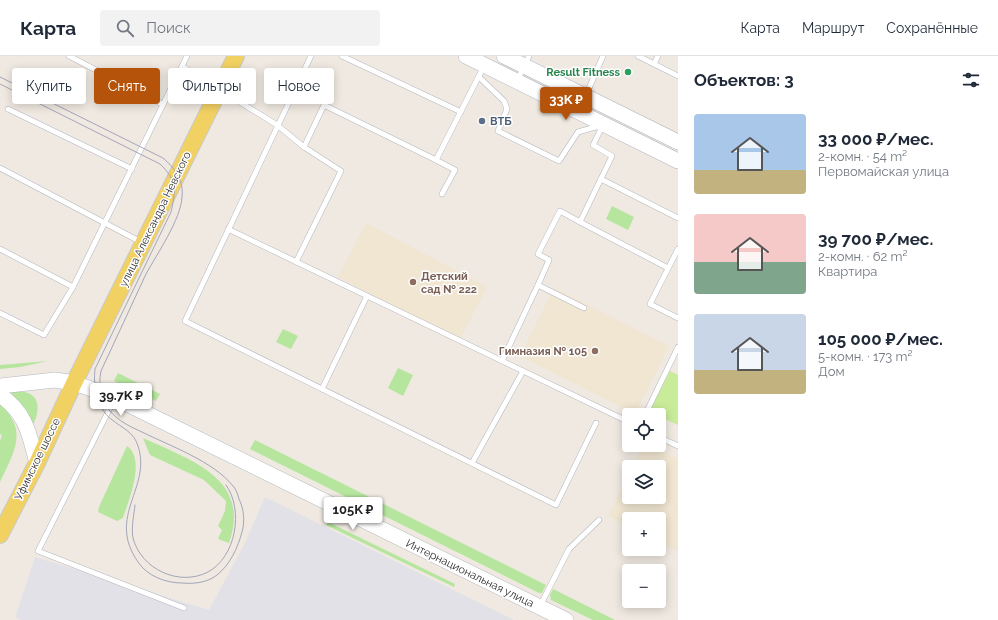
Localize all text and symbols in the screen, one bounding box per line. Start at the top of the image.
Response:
search box [100,10,380,46]
text: Карта [20,17,76,39]
icon: search [114,17,136,39]
text: Поиск [146,19,191,37]
text: Карта [741,20,780,36]
text: Маршрут [802,20,864,36]
text: Сохранённые [886,20,978,36]
place label: Result Fitness [546,66,621,79]
marker: Result Fitness [623,67,633,77]
chip: Купить [12,68,86,104]
chip: Снять [94,68,160,104]
chip: Фильтры [168,68,256,104]
chip: Новое [264,68,334,104]
icon: filters [960,69,982,91]
text: Объектов: 3 [694,70,794,90]
pin: 33K ₽ [538,87,594,121]
text: 33K ₽ [549,92,583,107]
place label: ВТБ [490,115,512,128]
marker: ВТБ [477,116,487,126]
text: 33 000 ₽/мес. [818,129,934,149]
icon: home [726,130,774,178]
street label: улица Александра Невского [117,149,194,289]
text: 2-комн. · 54 m² [818,149,907,164]
text: Первомайская улица [818,164,949,179]
text: 39 700 ₽/мес. [818,229,933,249]
icon: home [726,230,774,278]
text: 2-комн. · 62 m² [818,249,908,264]
text: Квартира [818,264,877,279]
place label: Детский сад № 222 [421,270,477,296]
marker: Детский сад № 222 [408,277,418,287]
text: 105 000 ₽/мес. [818,329,943,349]
icon: home [726,330,774,378]
place label: Гимназия № 105 [499,345,587,358]
marker: Гимназия № 105 [590,346,600,356]
text: 5-комн. · 173 m² [818,349,913,364]
text: Дом [818,364,845,379]
pin: 39.7K ₽ [84,383,158,417]
text: 39.7K ₽ [99,388,143,403]
map controls [622,408,666,608]
button: locate [622,408,666,452]
street label: Уфимское шоссе [12,416,63,502]
button: layers [622,460,666,504]
pin: 105K ₽ [320,497,386,531]
text: 105K ₽ [333,502,373,517]
button: + [622,512,666,556]
street label: Интернациональная улица [404,537,536,610]
button: − [622,564,666,608]

